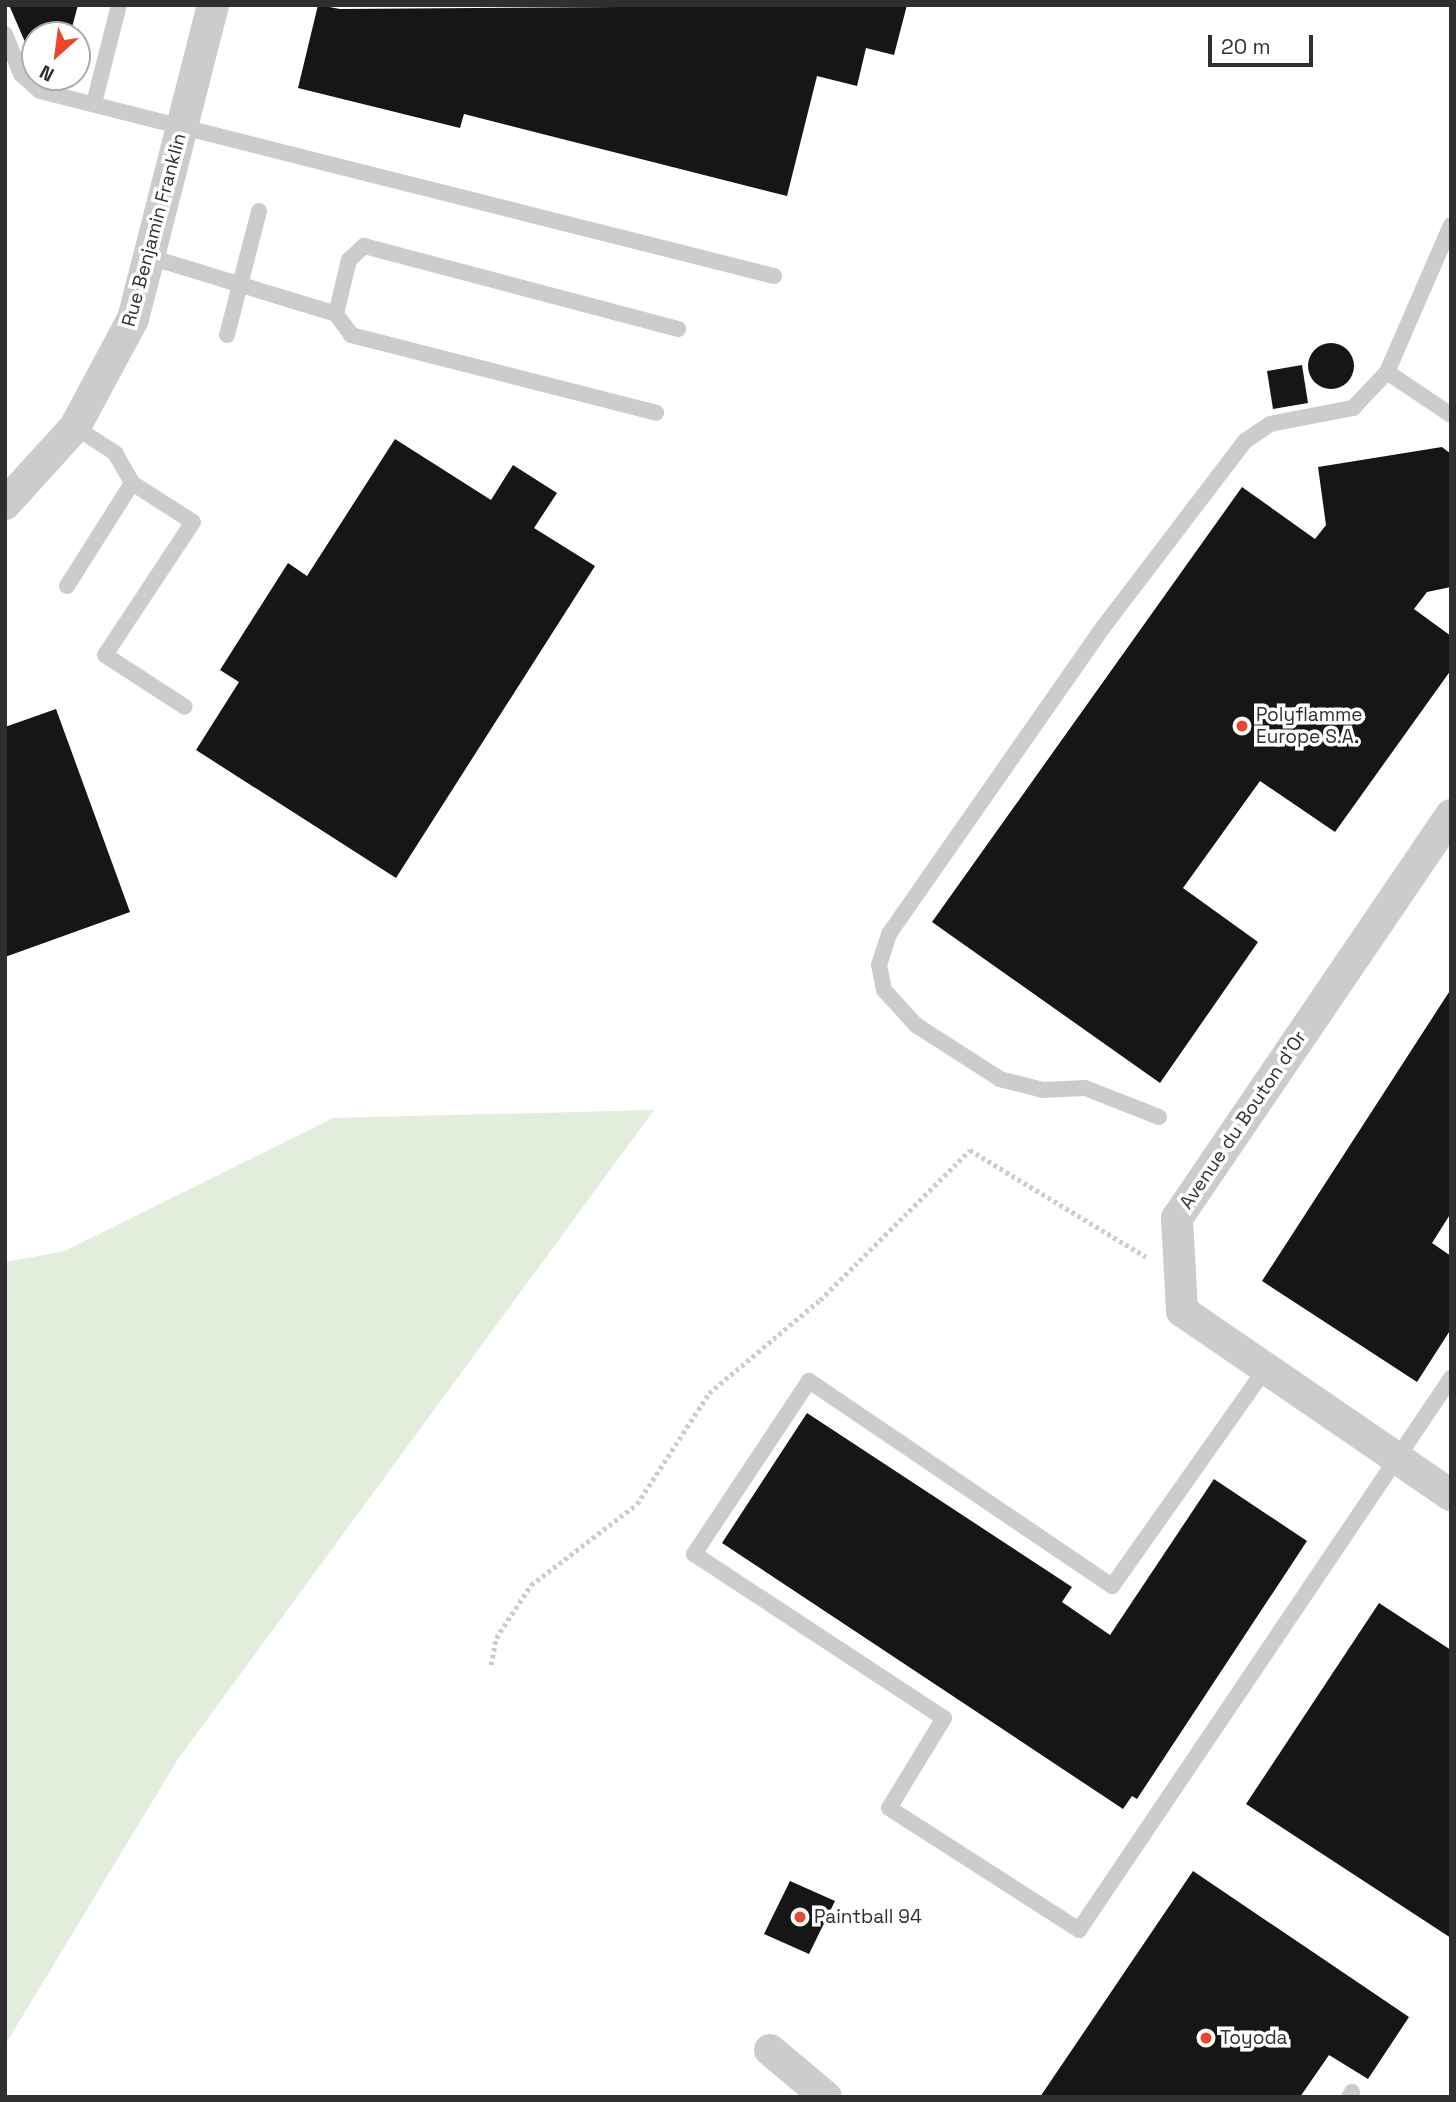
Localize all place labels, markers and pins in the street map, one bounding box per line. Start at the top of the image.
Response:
place label: Polyflamme Europe S.A. [1256,704,1363,748]
marker: Polyflamme Europe S.A. [1234,718,1250,734]
place label: Paintball 94 [814,1906,922,1928]
marker: Paintball 94 [792,1909,808,1925]
place label: Toyoda [1220,2027,1288,2049]
marker: Toyoda [1198,2030,1214,2046]

